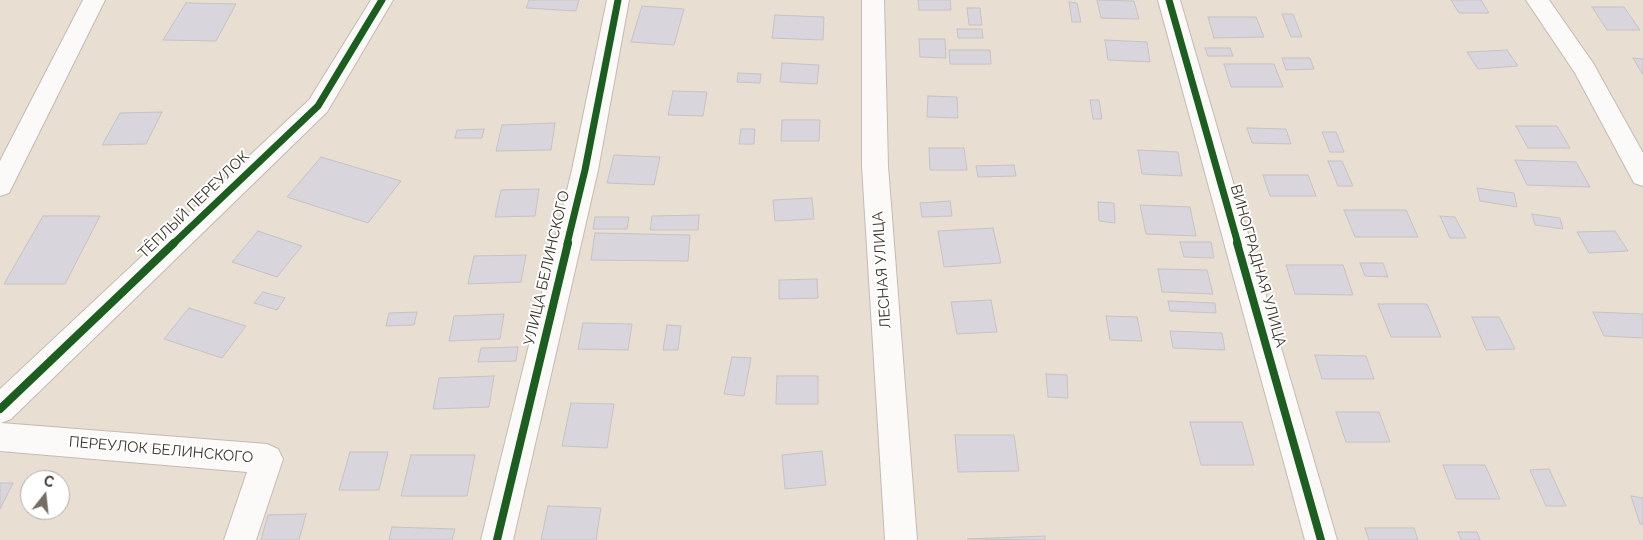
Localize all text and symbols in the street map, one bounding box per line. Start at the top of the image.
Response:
street label: ТЁПЛЫЙ ПЕРЕУЛОК [135,147,253,263]
street label: ВИНОГРАДНАЯ УЛИЦА [1226,182,1290,350]
street label: УЛИЦА БЕЛИНСКОГО [520,189,574,347]
street label: ЛЕСНАЯ УЛИЦА [869,211,895,329]
street label: ПЕРЕУЛОК БЕЛИНСКОГО [68,433,254,467]
north arrow [20,470,70,520]
text: С [42,473,56,491]

